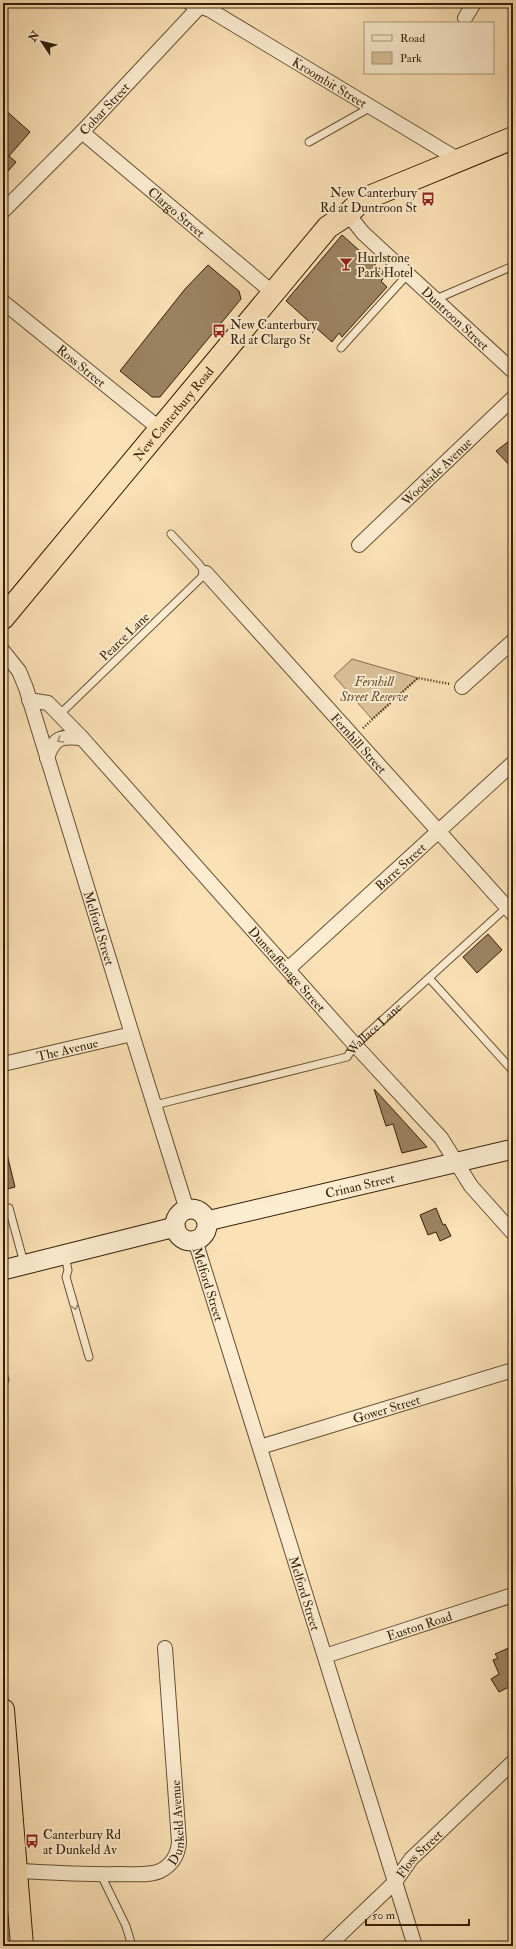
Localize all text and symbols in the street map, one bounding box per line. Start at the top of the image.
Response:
north arrow [22,22,62,62]
legend [364,22,494,74]
text: N [25,28,43,45]
text: Road [400,31,425,46]
text: Park [400,51,422,66]
street label: Kroombit Street [289,54,370,112]
street label: Cobar Street [76,79,133,139]
street label: Clargo Street [144,184,208,241]
place label: New Canterbury Rd at Duntroon St [320,185,417,216]
bus stop icon: New Canterbury Rd at Duntroon St [420,191,436,207]
place label: Hurlstone Park Hotel [357,250,414,281]
bar icon: Hurlstone Park Hotel [338,256,354,272]
street label: Duntroon Street [418,284,492,354]
place label: New Canterbury Rd at Clargo St [230,317,317,348]
bus stop icon: New Canterbury Rd at Clargo St [211,323,227,339]
street label: Ross Street [53,342,109,391]
street label: New Canterbury Road [130,363,218,464]
street label: Woodside Avenue [398,434,476,510]
street label: Pearce Lane [96,609,153,664]
park label: Fernhill Street Reserve [339,674,408,705]
street label: Fernhill Street [327,710,390,777]
one-way arrow [57,736,64,743]
street label: Barre Street [372,840,429,894]
street label: Melford Street [80,889,117,967]
street label: Dunstaffenage Street [244,924,329,1016]
street label: Wallace Lane [343,999,406,1059]
street label: The Avenue [35,1035,100,1065]
street label: Crinan Street [324,1170,396,1202]
street label: Melford Street [189,1245,227,1323]
one-way arrow [70,1304,78,1311]
street label: Gower Street [351,1392,422,1427]
street label: Melford Street [285,1554,323,1633]
street label: Euston Road [385,1608,455,1644]
street label: Dunkeld Avenue [165,1779,188,1869]
place label: Canterbury Rd at Dunkeld Av [43,1827,121,1858]
street label: Floss Street [393,1827,446,1881]
bus stop icon: Canterbury Rd at Dunkeld Av [24,1833,40,1849]
scale bar [366,1901,469,1927]
text: 50 m [372,1908,396,1923]

